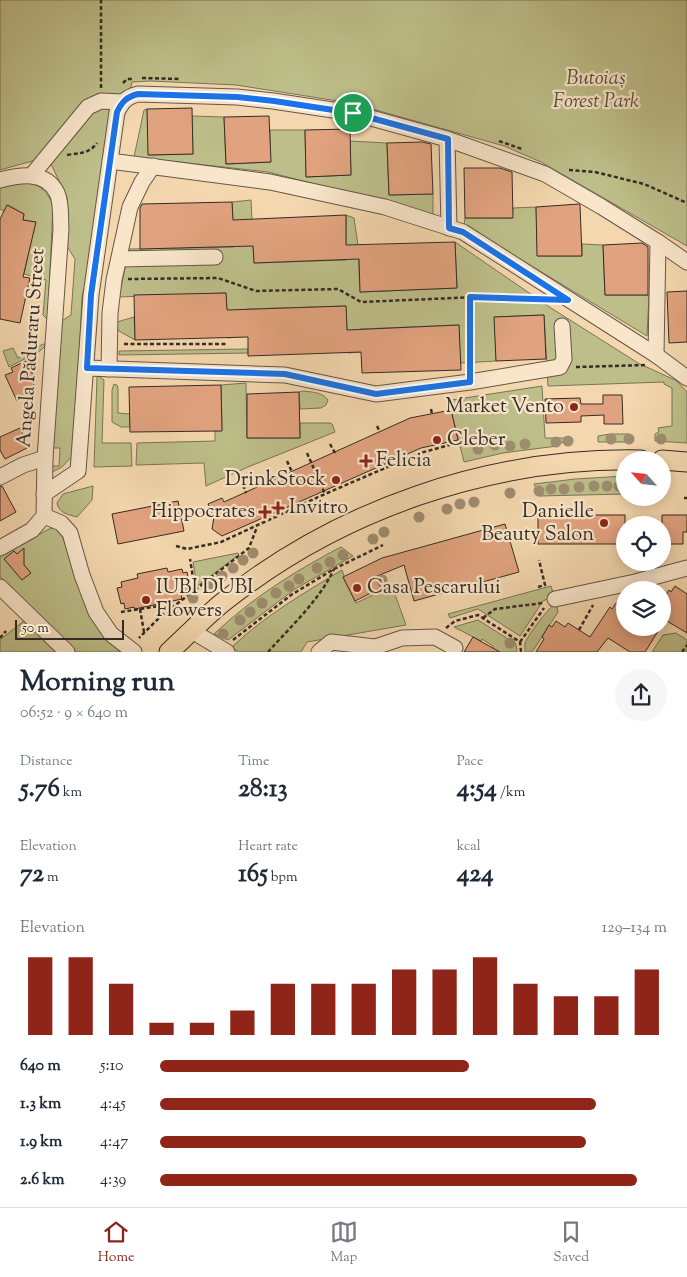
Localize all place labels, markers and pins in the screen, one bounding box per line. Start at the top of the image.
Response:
pin [332,92,374,134]
place label: Market Vento [446,393,564,422]
marker: Market Vento [568,401,580,413]
place label: Cleber [447,426,506,455]
marker: Cleber [431,434,443,446]
place label: Felicia [376,447,431,476]
marker: Felicia [360,455,372,467]
place label: DrinkStock [225,466,326,495]
marker: DrinkStock [330,474,342,486]
place label: Invitro [289,494,348,523]
place label: Hippocrates [151,498,255,527]
place label: Danielle Beauty Salon [481,498,594,550]
marker: Invitro [271,501,285,515]
marker: Hippocrates [259,506,271,518]
marker: Danielle Beauty Salon [598,517,610,529]
place label: IUBI DUBI Flowers [156,574,254,626]
place label: Casa Pescarului [367,574,501,603]
marker: Casa Pescarului [351,582,363,594]
marker: IUBI DUBI Flowers [140,594,152,606]

